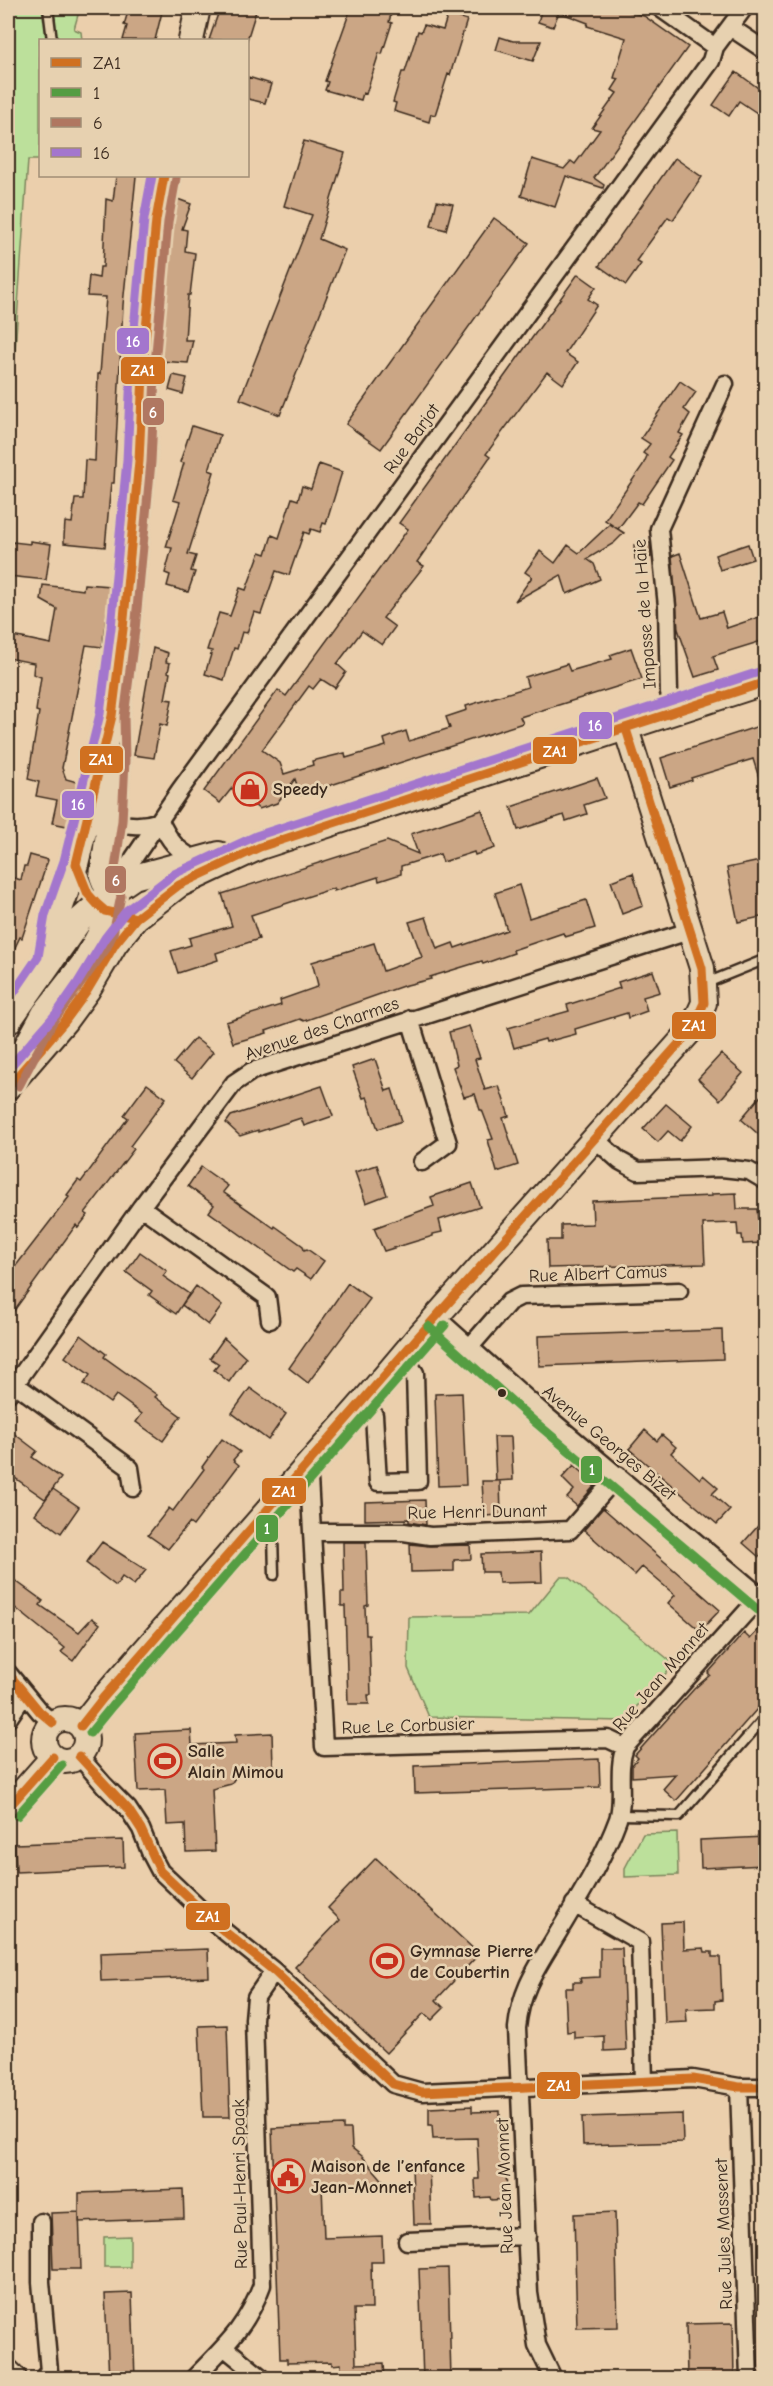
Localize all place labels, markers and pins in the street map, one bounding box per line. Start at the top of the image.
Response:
shop icon: Speedy [232,771,268,807]
place label: Speedy [273,779,328,800]
unlabelled marker [496,1387,508,1399]
place label: Salle Alain Mimou [188,1741,284,1783]
sports icon: Salle Alain Mimou [147,1743,183,1779]
place label: Gymnase Pierre de Coubertin [410,1941,533,1983]
sports icon: Gymnase Pierre de Coubertin [369,1943,405,1979]
place label: Maison de l’enfance Jean-Monnet [311,2156,465,2198]
public building icon: Maison de l’enfance Jean-Monnet [270,2158,306,2194]

